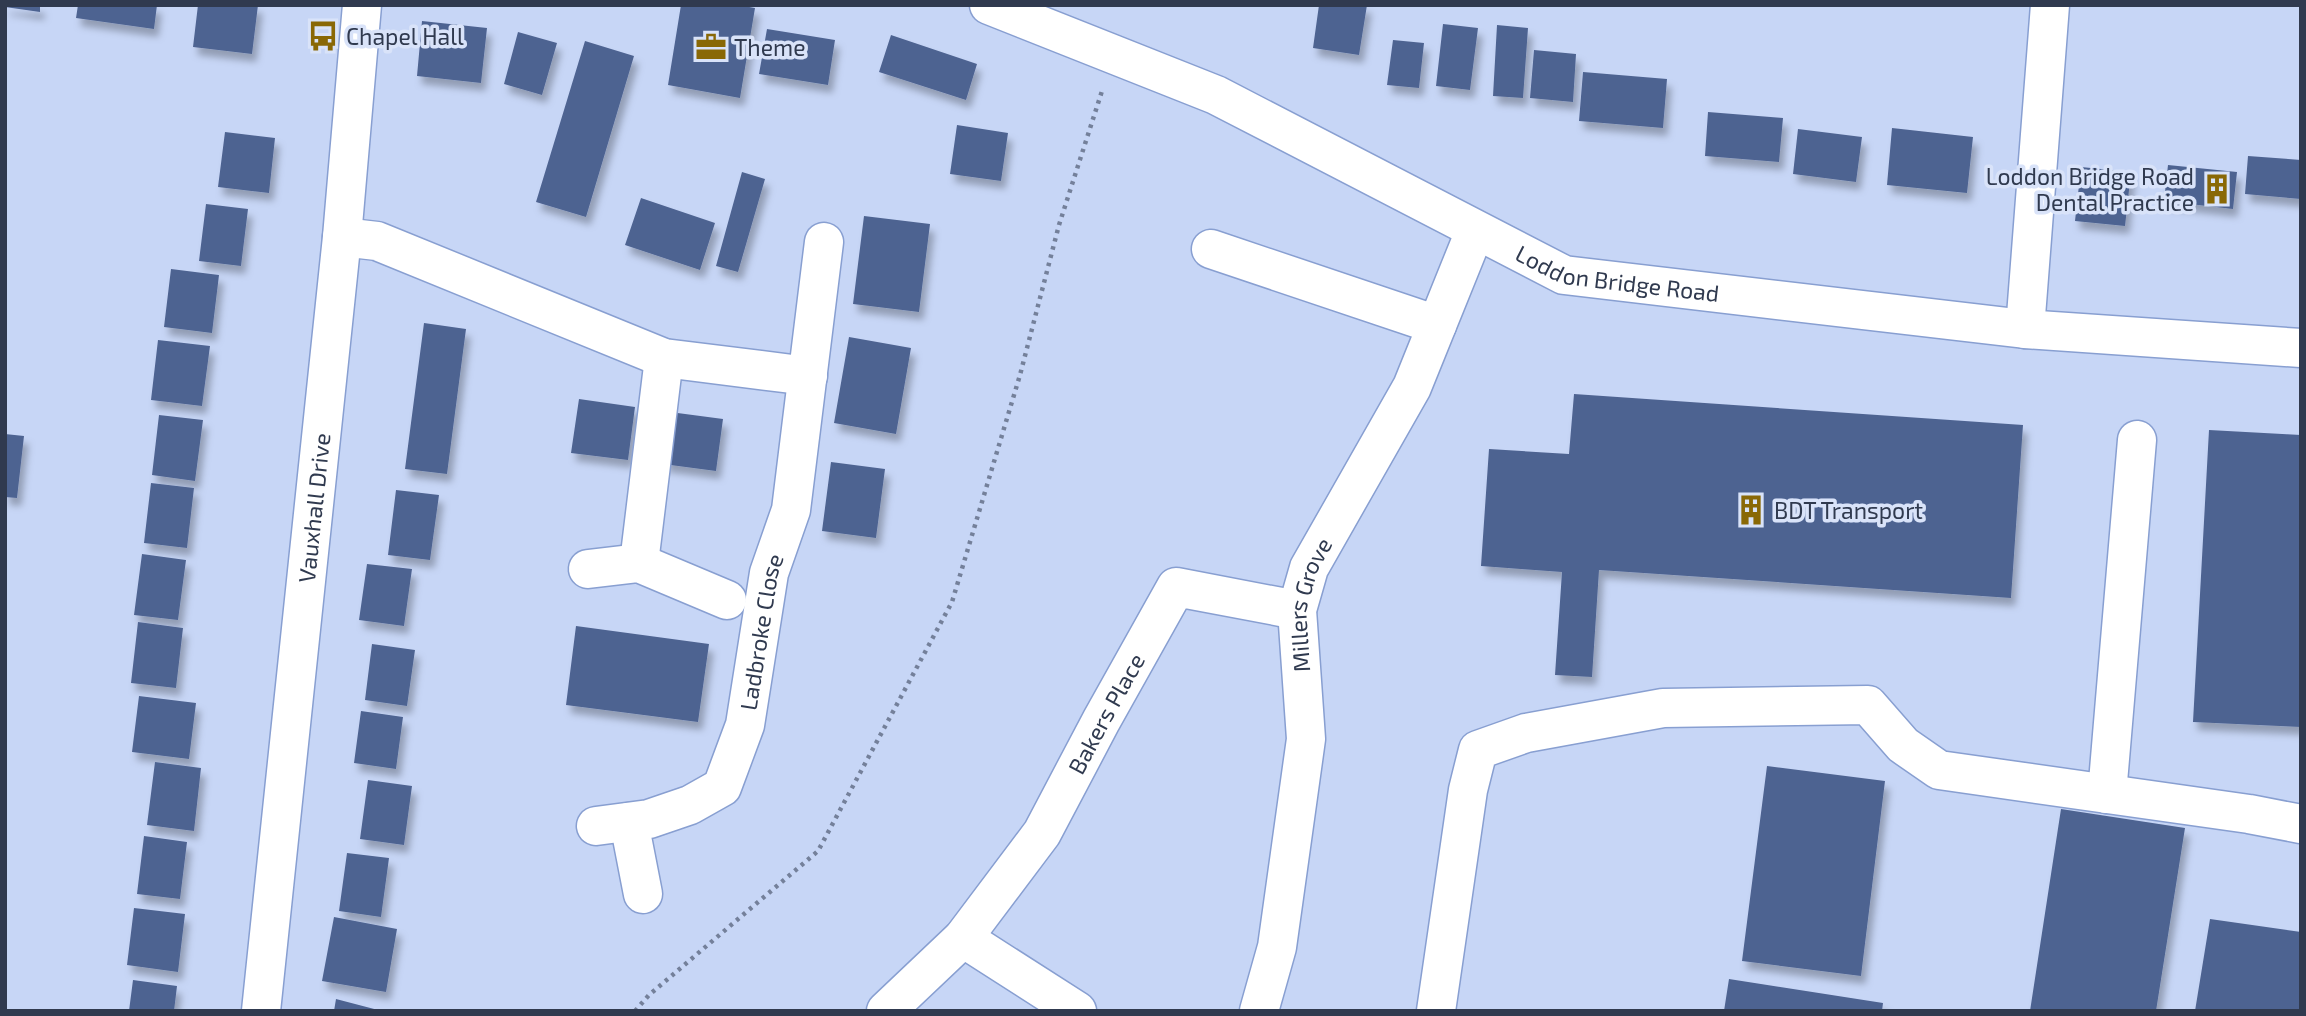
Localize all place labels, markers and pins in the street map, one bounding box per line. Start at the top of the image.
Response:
bus stop icon: Chapel Hall [306,19,340,53]
place label: Chapel Hall [346,22,464,50]
office icon: Theme [694,30,728,64]
place label: Theme [734,33,806,61]
place label: Loddon Bridge Road Dental Practice [1986,162,2194,216]
building icon: Loddon Bridge Road Dental Practice [2200,172,2234,206]
building icon: BDT Transport [1734,493,1768,527]
place label: BDT Transport [1774,496,1923,524]

